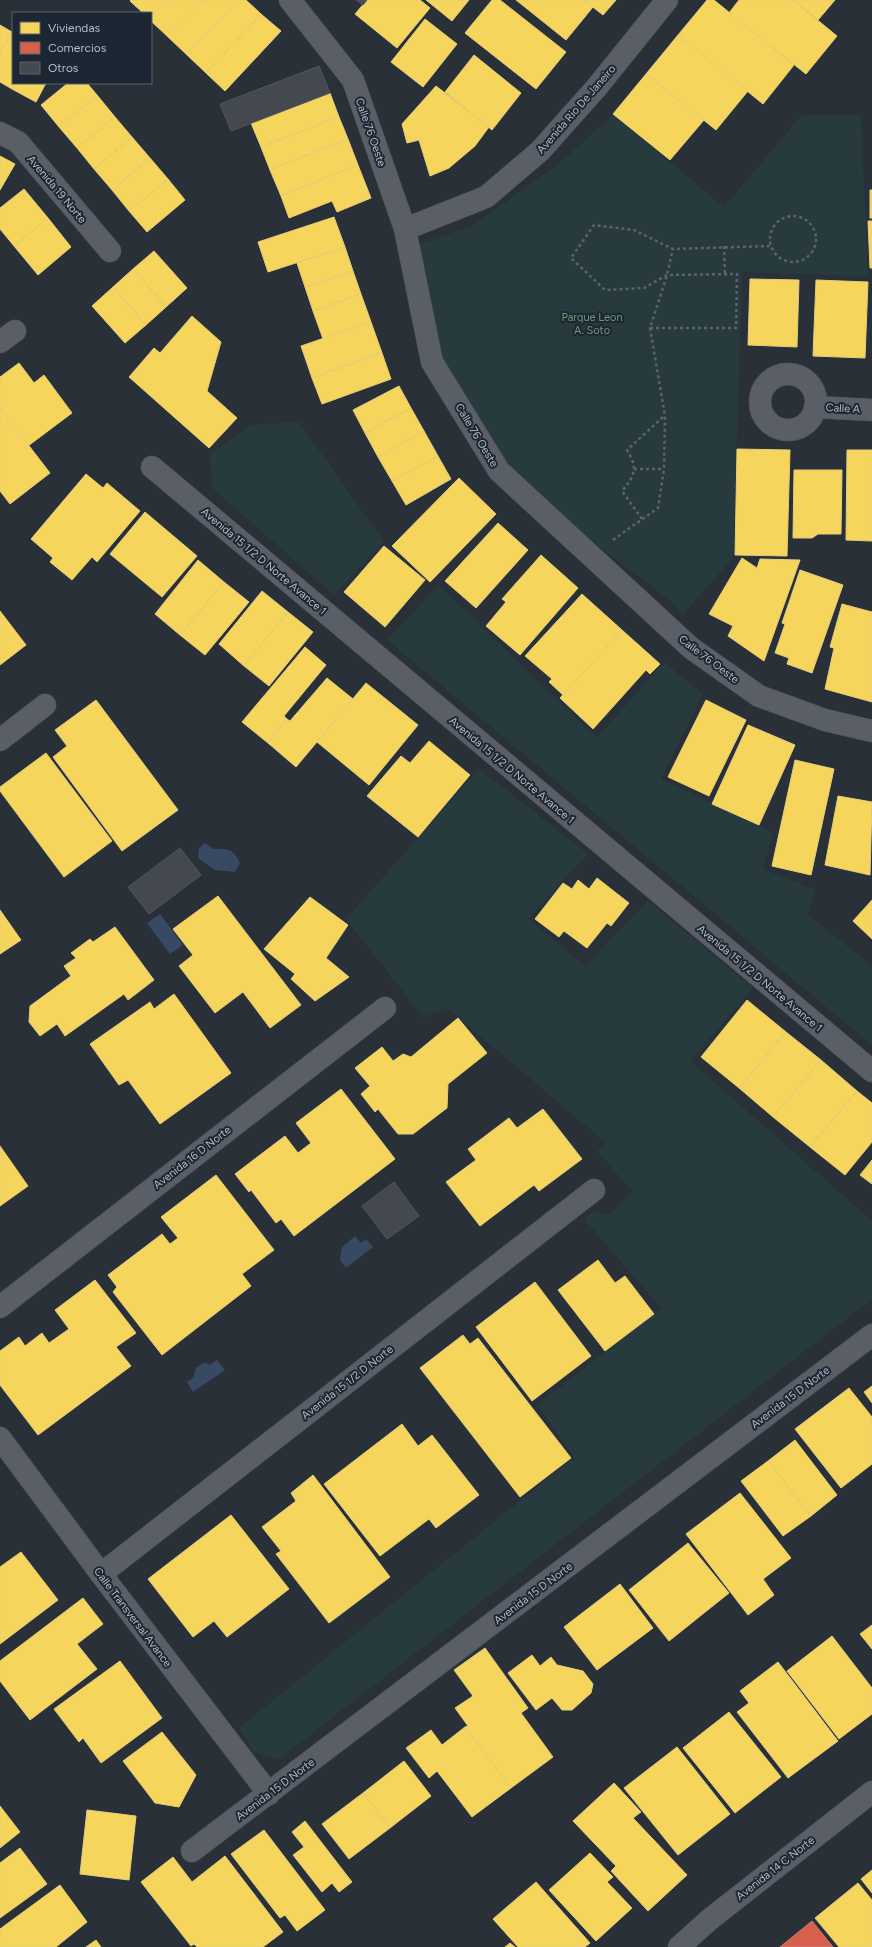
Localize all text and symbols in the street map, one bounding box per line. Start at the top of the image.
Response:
legend [12,12,152,84]
text: Viviendas [48,21,101,35]
text: Comercios [48,41,107,55]
text: Otros [48,61,79,75]
street label: Avenida Rio De Janeiro [534,62,618,156]
street label: Calle 76 Oeste [353,96,388,168]
street label: Avenida 19 Norte [24,153,89,226]
park label: Parque Leon A. Soto [561,311,623,337]
street label: Calle 76 Oeste [453,401,501,469]
street label: Calle A [825,401,861,416]
street label: Avenida 15 1/2 D Norte Avance 1 [198,505,329,618]
street label: Calle 76 Oeste [676,633,741,686]
street label: Avenida 15 1/2 D Norte Avance 1 [446,714,577,827]
street label: Avenida 15 1/2 D Norte Avance 1 [694,922,825,1035]
street label: Avenida 16 D Norte [151,1123,234,1192]
street label: Avenida 15 1/2 D Norte [299,1343,396,1422]
street label: Avenida 15 D Norte [748,1364,832,1431]
street label: Avenida 15 D Norte [491,1560,575,1627]
street label: Calle Transversal Avance [91,1565,174,1670]
street label: Avenida 15 D Norte [233,1756,317,1823]
street label: Avenida 14 C Norte [734,1834,817,1903]

